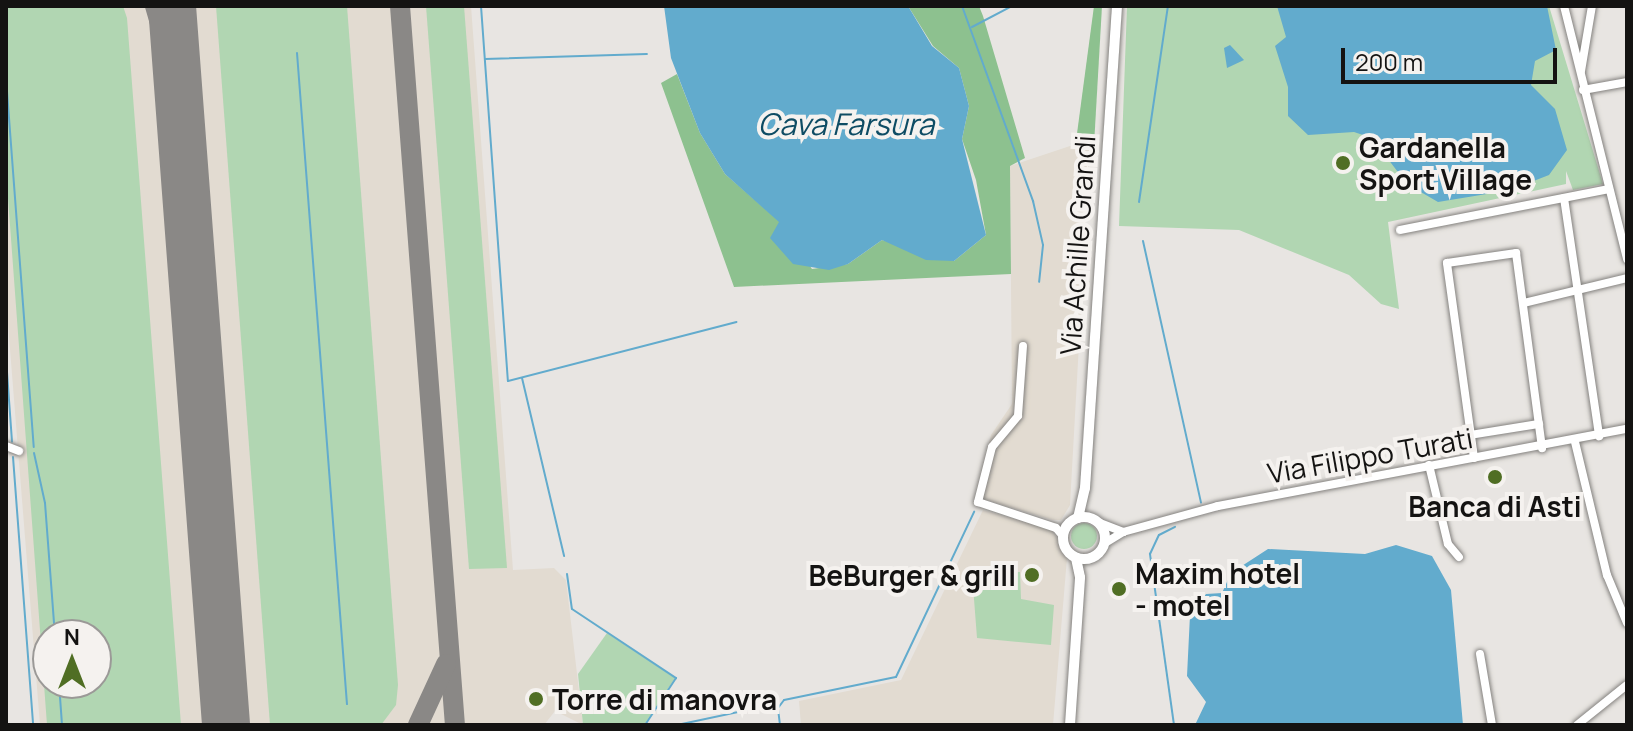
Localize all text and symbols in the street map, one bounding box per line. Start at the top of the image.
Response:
scale bar [1345,32,1561,82]
text: 200 m [1355,45,1423,78]
water label: Cava Farsura [758,106,934,142]
place label: Gardanella Sport Village [1359,130,1532,196]
street label: Via Achille Grandi [1053,134,1101,356]
marker: Gardanella Sport Village [1334,154,1352,172]
street label: Via Filippo Turati [1265,420,1475,490]
marker: Banca di Asti [1486,468,1504,486]
place label: Banca di Asti [1408,489,1582,523]
place label: Maxim hotel - motel [1135,556,1300,622]
place label: BeBurger & grill [809,558,1016,592]
marker: BeBurger & grill [1023,566,1041,584]
marker: Maxim hotel - motel [1110,580,1128,598]
north arrow [32,619,112,699]
text: N [64,622,80,652]
place label: Torre di manovra [552,682,777,716]
marker: Torre di manovra [527,690,545,708]

